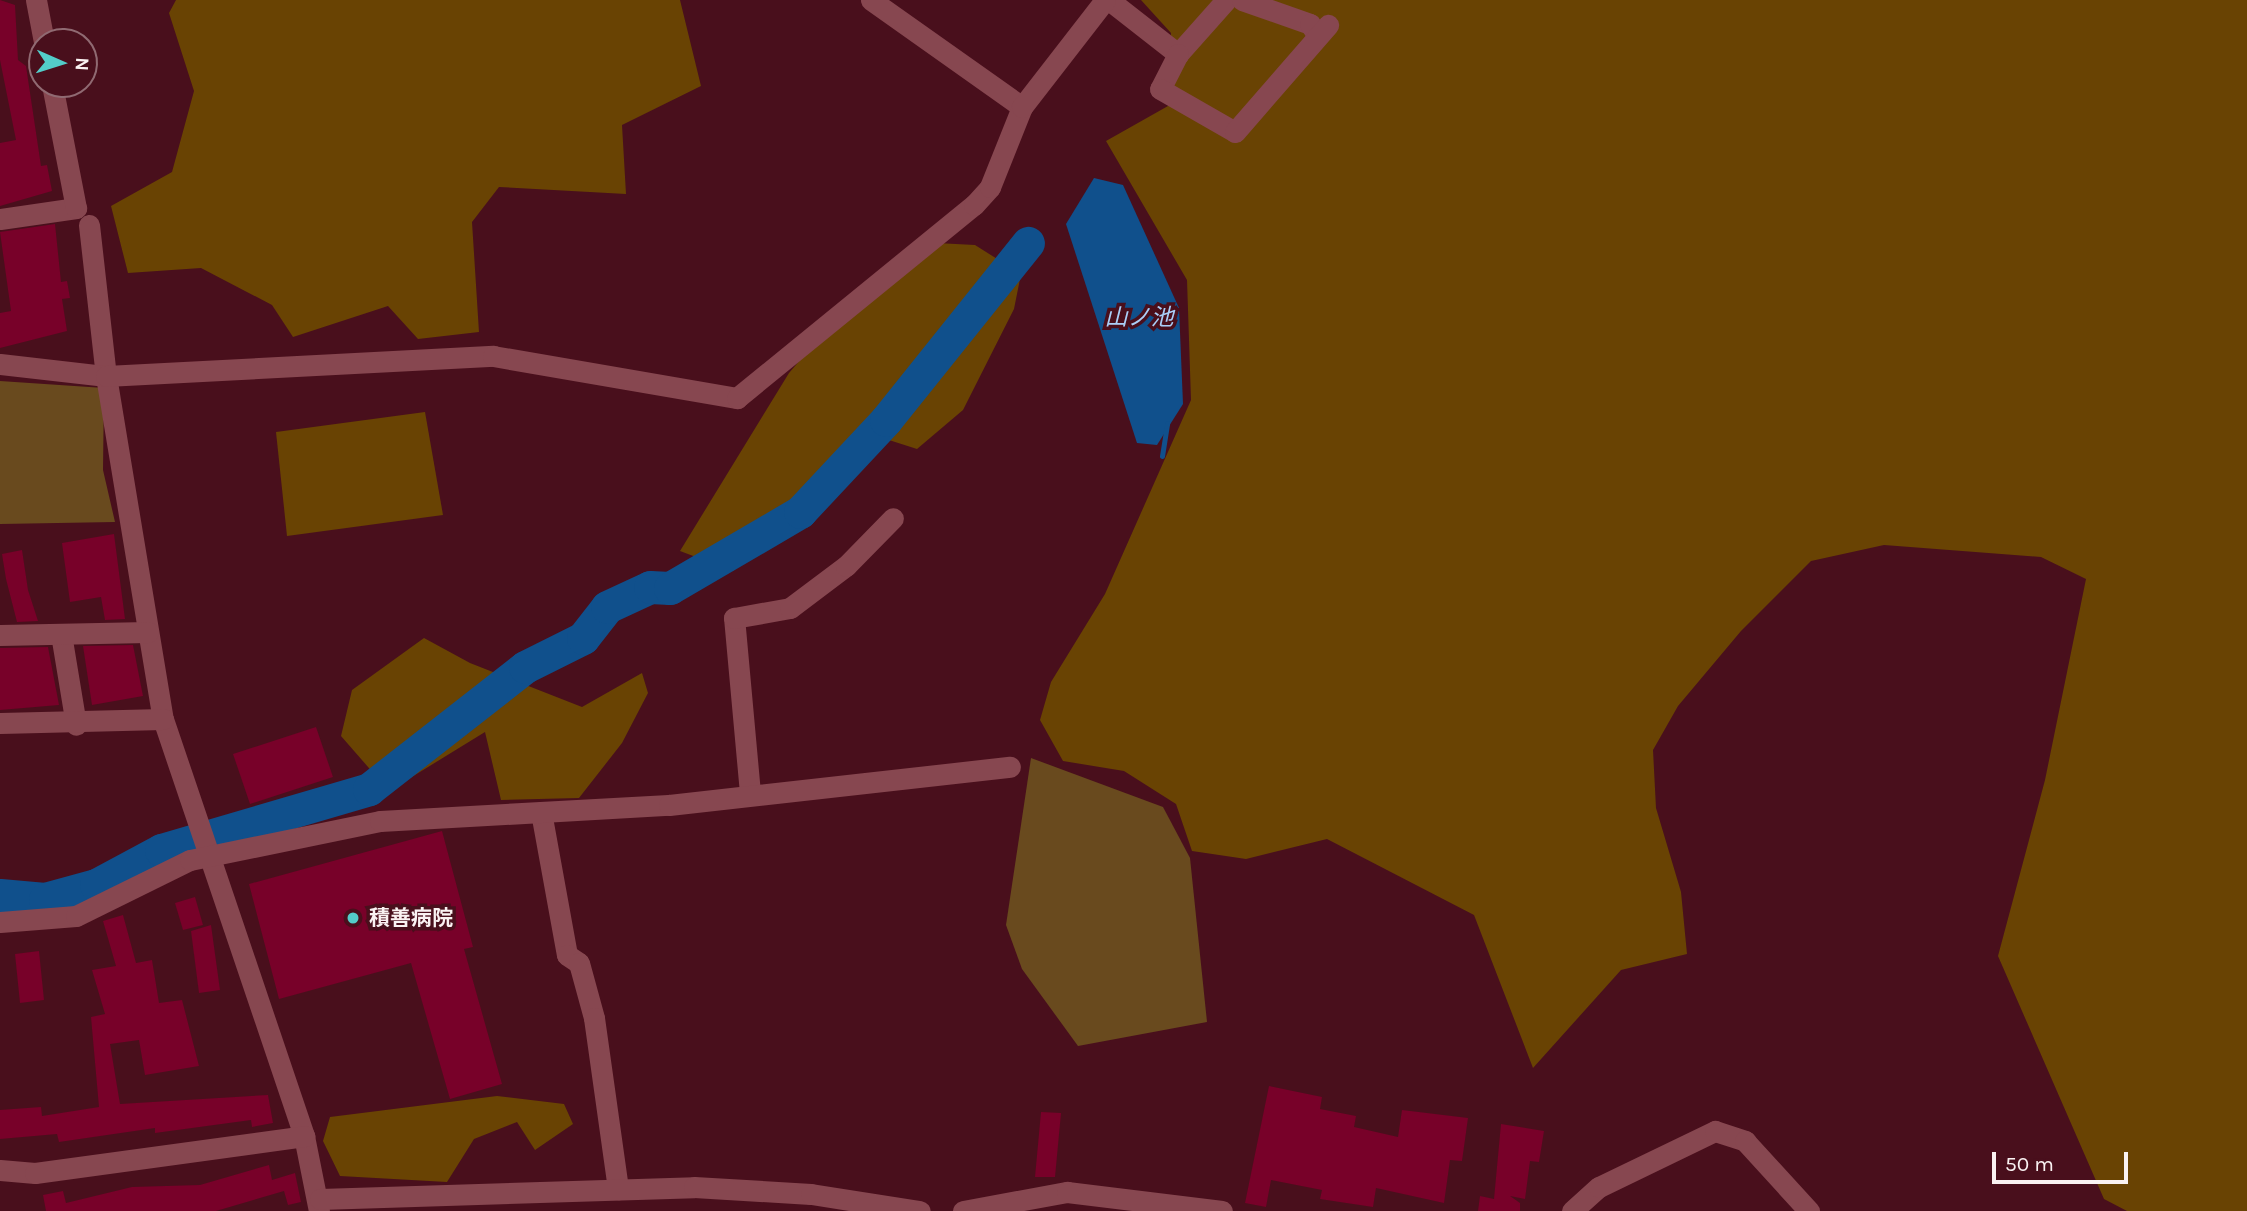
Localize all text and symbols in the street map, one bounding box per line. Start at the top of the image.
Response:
north arrow [28,28,98,98]
text: N [71,57,93,71]
water label: 山ノ池 [1105,304,1173,332]
place label: 積善病院 [369,905,453,931]
marker: 積善病院 [343,908,363,928]
scale bar [1995,1138,2132,1182]
text: 50 m [2005,1152,2054,1176]

